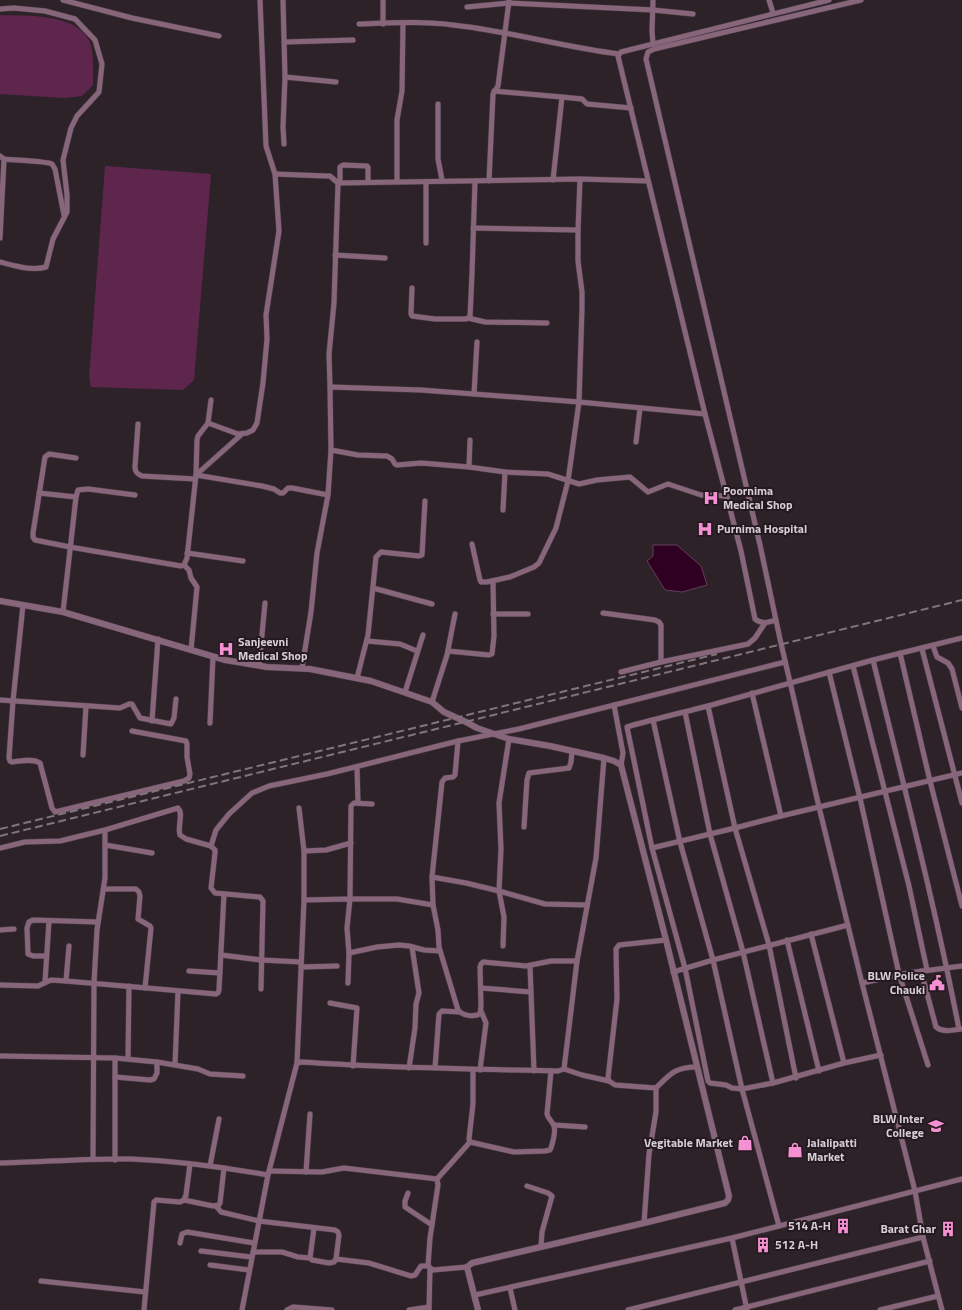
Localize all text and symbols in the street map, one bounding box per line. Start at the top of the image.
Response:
place label: Poornima Medical Shop [723,481,793,514]
hospital icon: Poornima Medical Shop [702,489,720,507]
place label: Purnima Hospital [717,519,807,538]
hospital icon: Purnima Hospital [696,520,714,538]
place label: Sanjeevni Medical Shop [238,632,308,665]
hospital icon: Sanjeevni Medical Shop [217,640,235,658]
place label: BLW Police Chauki [868,966,925,999]
public building icon: BLW Police Chauki [928,974,946,992]
place label: BLW Inter College [873,1109,925,1142]
school or university icon: BLW Inter College [927,1117,945,1135]
place label: Vegitable Market [644,1133,734,1152]
place label: Jalalipatti Market [807,1133,857,1166]
shop icon: Vegitable Market [736,1134,754,1152]
shop icon: Jalalipatti Market [786,1141,804,1159]
place label: 514 A-H [788,1216,831,1235]
building icon: 514 A-H [834,1217,852,1235]
place label: Barat Ghar [880,1219,937,1238]
building icon: Barat Ghar [939,1220,957,1238]
place label: 512 A-H [775,1235,818,1254]
building icon: 512 A-H [754,1236,772,1254]

